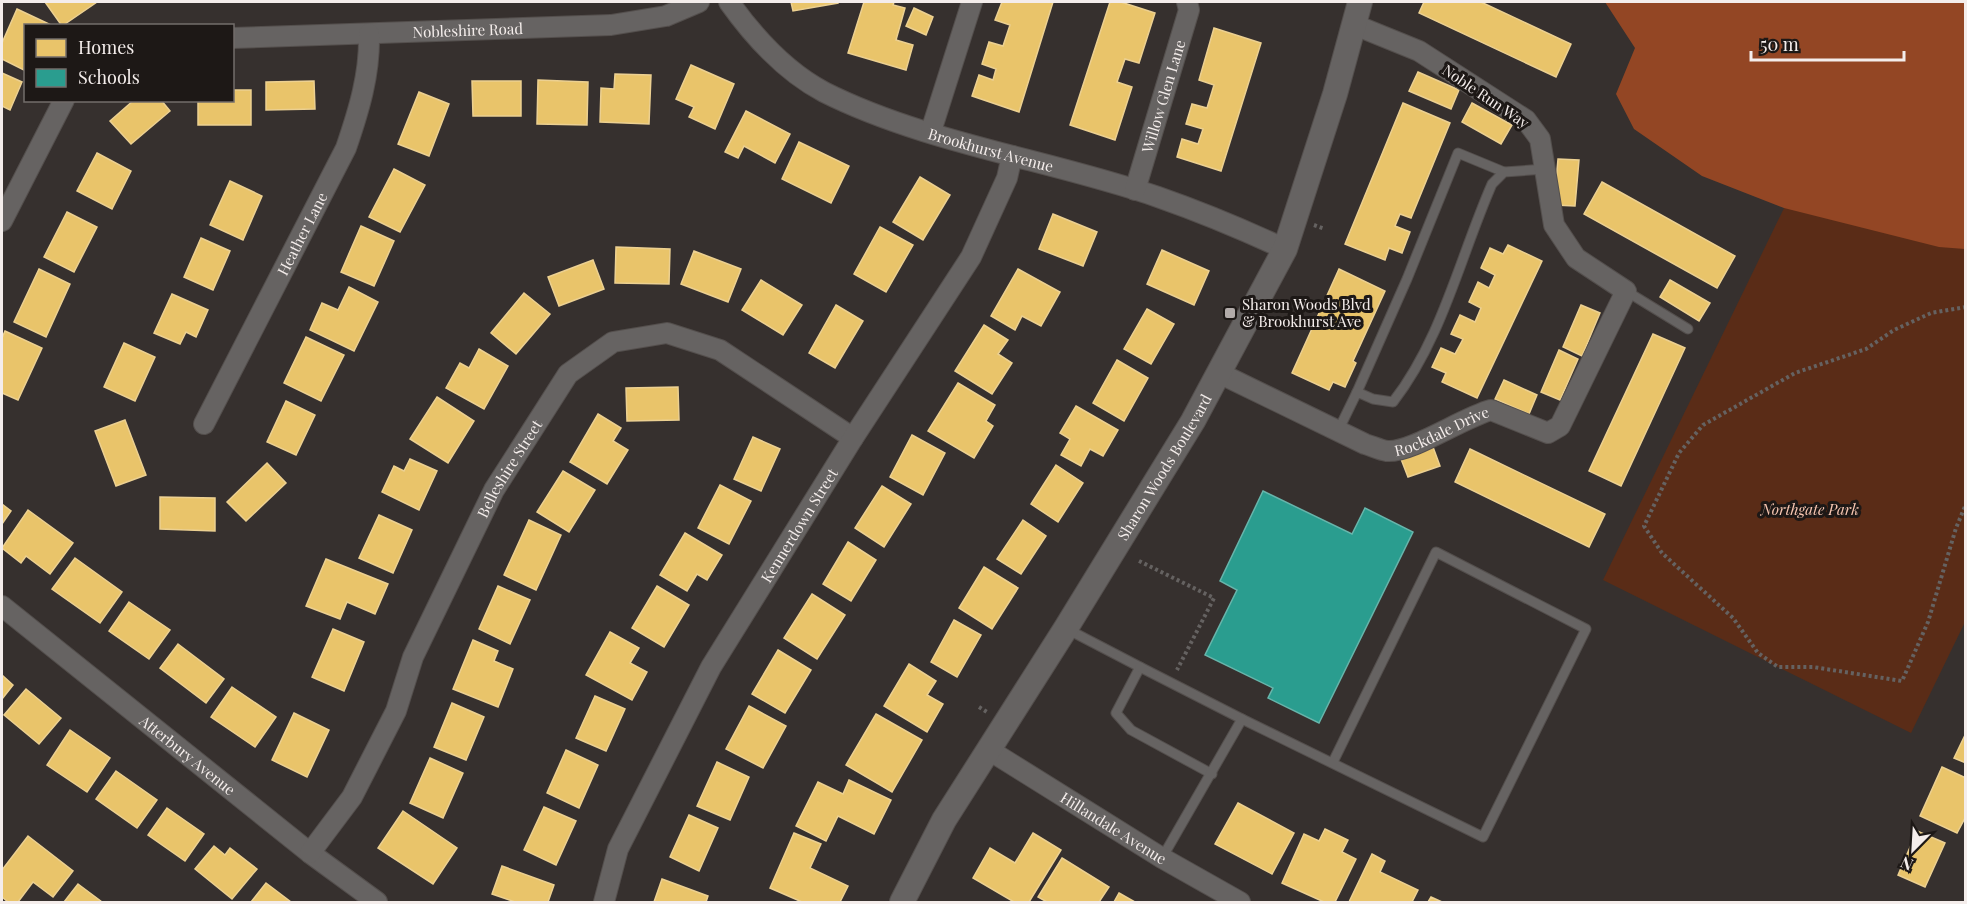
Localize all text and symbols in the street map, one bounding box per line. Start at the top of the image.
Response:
street label: Nobleshire Road [412,18,524,42]
legend [24,24,234,102]
scale bar [1751,24,1904,62]
text: 50 m [1760,32,1799,56]
text: Homes [78,35,134,59]
street label: Willow Glen Lane [1136,37,1190,156]
street label: Noble Run Way [1439,60,1534,133]
text: Schools [78,65,140,89]
street label: Brookhurst Avenue [926,123,1056,176]
street label: Heather Lane [272,189,332,279]
place label: Sharon Woods Blvd & Brookhurst Ave [1242,294,1371,331]
marker: Sharon Woods Blvd & Brookhurst Ave [1223,306,1237,320]
street label: Sharon Woods Boulevard [1112,390,1216,544]
street label: Rockdale Drive [1392,401,1492,460]
street label: Belleshire Street [472,415,547,521]
street label: Kennerdown Street [756,464,842,586]
park label: Northgate Park [1759,499,1859,519]
street label: Atterbury Avenue [135,710,240,799]
street label: Hillandale Avenue [1057,787,1170,869]
north arrow [1883,820,1943,880]
text: N [1897,852,1916,876]

